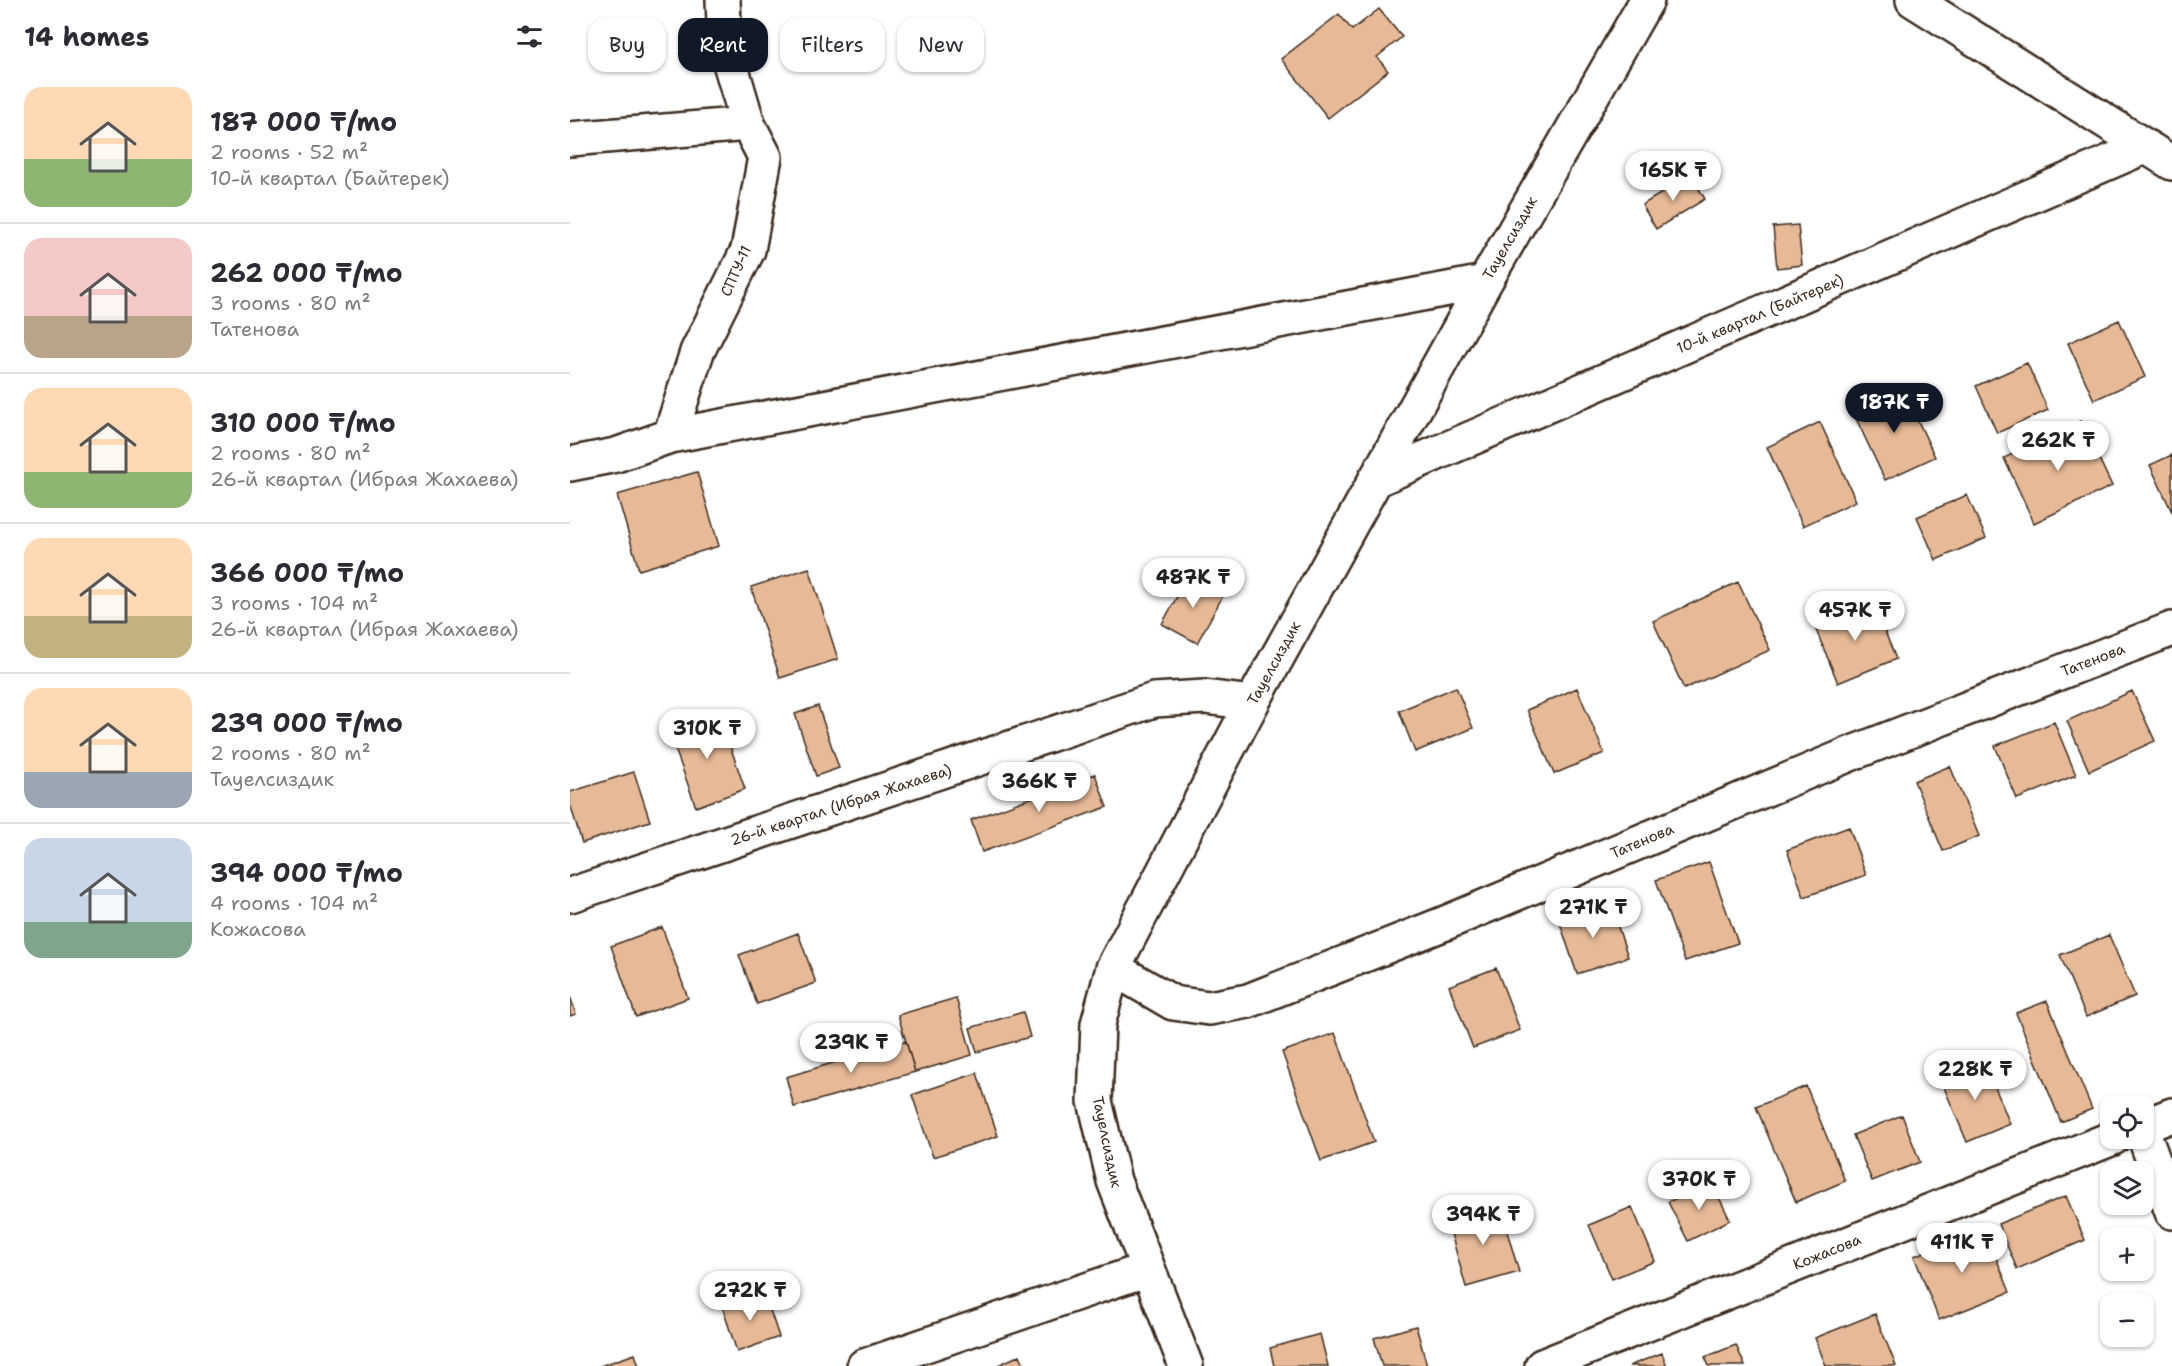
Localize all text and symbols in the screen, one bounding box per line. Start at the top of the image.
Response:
chip: Buy [588,18,666,72]
chip: Rent [678,18,768,72]
chip: Filters [780,18,885,72]
chip: New [897,18,984,72]
text: 14 homes [24,19,150,54]
icon: filters [513,20,546,53]
text: 187 000 ₸/mo [210,104,397,139]
icon: home [72,111,144,183]
text: 2 rooms · 52 m² [210,139,368,165]
pin: 165K ₸ [1624,151,1722,202]
text: 165K ₸ [1639,157,1707,183]
text: 10-й квартал (Байтерек) [210,165,450,191]
street label: Тауелсиздик [1478,193,1542,283]
street label: СПТУ-11 [716,242,756,300]
text: 262 000 ₸/mo [210,255,403,290]
icon: home [72,262,144,334]
street label: 10-й квартал (Байтерек) [1673,270,1847,358]
text: 3 rooms · 80 m² [210,290,371,316]
text: Татенова [210,316,299,342]
pin: 187K ₸ [1845,383,1943,434]
text: 187K ₸ [1859,389,1929,415]
text: 310 000 ₸/mo [210,405,396,440]
icon: home [72,412,144,484]
pin: 262K ₸ [2009,421,2107,472]
text: 262K ₸ [2021,427,2095,453]
text: 2 rooms · 80 m² [210,440,371,466]
text: 26-й квартал (Ибрая Жахаева) [210,466,518,492]
text: 366 000 ₸/mo [210,555,404,590]
pin: 487K ₸ [1144,558,1242,609]
icon: home [72,562,144,634]
text: 487K ₸ [1156,564,1230,590]
text: 3 rooms · 104 m² [210,590,378,616]
pin: 457K ₸ [1806,591,1904,642]
text: 457K ₸ [1819,597,1891,623]
text: 26-й квартал (Ибрая Жахаева) [210,616,518,642]
street label: Тауелсиздик [1243,617,1305,709]
street label: Татенова [2058,638,2128,681]
text: 239 000 ₸/mo [210,705,403,740]
pin: 310K ₸ [658,709,756,760]
icon: home [72,712,144,784]
text: 310K ₸ [673,715,741,741]
text: 2 rooms · 80 m² [210,740,371,766]
street label: 26-й квартал (Ибрая Жахаева) [728,760,954,850]
pin: 366K ₸ [990,762,1088,813]
text: Тауелсиздик [210,766,334,792]
text: 366K ₸ [1001,768,1077,794]
street label: Татенова [1607,818,1677,863]
text: 394 000 ₸/mo [210,855,403,890]
icon: home [72,862,144,934]
pin: 271K ₸ [1544,888,1642,939]
text: 4 rooms · 104 m² [210,890,378,916]
text: 271K ₸ [1559,894,1627,920]
text: Кожасова [210,916,306,942]
pin: 239K ₸ [802,1023,900,1074]
text: 239K ₸ [814,1029,888,1055]
pin: 228K ₸ [1926,1050,2024,1101]
text: 228K ₸ [1938,1056,2012,1082]
street label: Тауелсиздик [1088,1094,1126,1190]
map controls [2100,1095,2154,1347]
button: locate [2100,1095,2154,1149]
pin: 370K ₸ [1650,1160,1748,1211]
button: layers [2100,1161,2154,1215]
text: 370K ₸ [1662,1166,1736,1192]
pin: 394K ₸ [1434,1195,1532,1246]
text: 394K ₸ [1446,1201,1520,1227]
pin: 411K ₸ [1913,1223,2011,1274]
button: + [2100,1227,2154,1281]
street label: Кожасова [1790,1229,1865,1275]
text: 411K ₸ [1930,1229,1994,1255]
pin: 272K ₸ [701,1271,799,1322]
text: 272K ₸ [714,1277,786,1303]
button: − [2100,1293,2154,1347]

